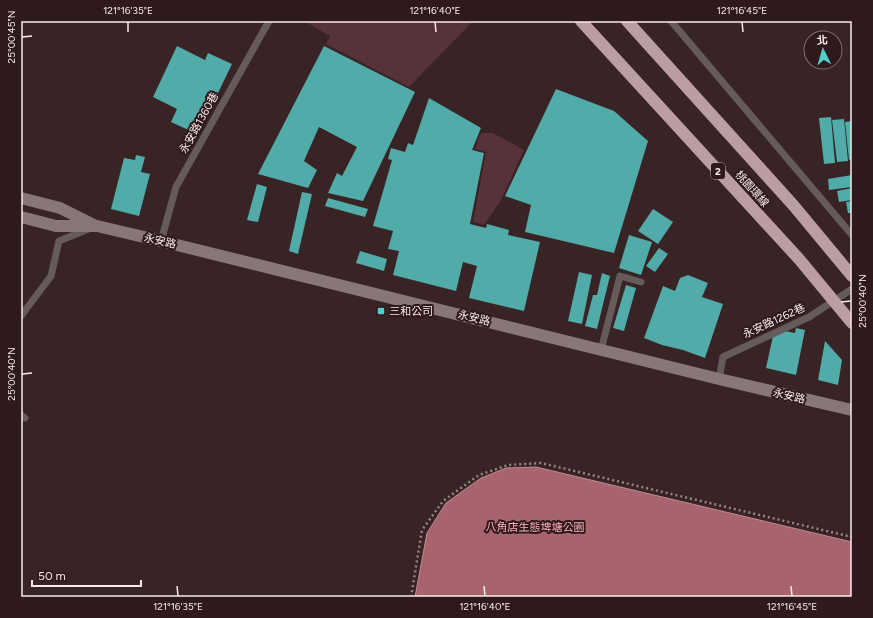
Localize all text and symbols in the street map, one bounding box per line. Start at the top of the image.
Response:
text: 121°16'35"E [103,4,153,17]
text: 121°16'40"E [409,4,461,17]
text: 121°16'45"E [717,4,767,17]
text: 25°00'45"N [5,11,18,63]
north arrow [803,30,843,70]
text: 北 [816,34,828,47]
street label: 永安路1360巷 [177,90,221,156]
road number: 2 [711,163,725,179]
street label: 桃園環線 [732,168,772,210]
street label: 永安路 [142,231,178,251]
text: 25°00'40"N [856,274,869,328]
street label: 永安路1262巷 [741,301,807,341]
place label: 三和公司 [389,305,433,318]
marker: 三和公司 [376,306,386,316]
street label: 永安路 [456,308,492,328]
text: 25°00'40"N [5,347,18,401]
street label: 永安路 [771,386,807,406]
park label: 八角店生態埤塘公園 [486,521,585,534]
scale bar [32,562,141,588]
text: 50 m [38,569,66,583]
text: 121°16'35"E [153,600,203,613]
text: 121°16'40"E [459,600,511,613]
text: 121°16'45"E [767,600,817,613]

